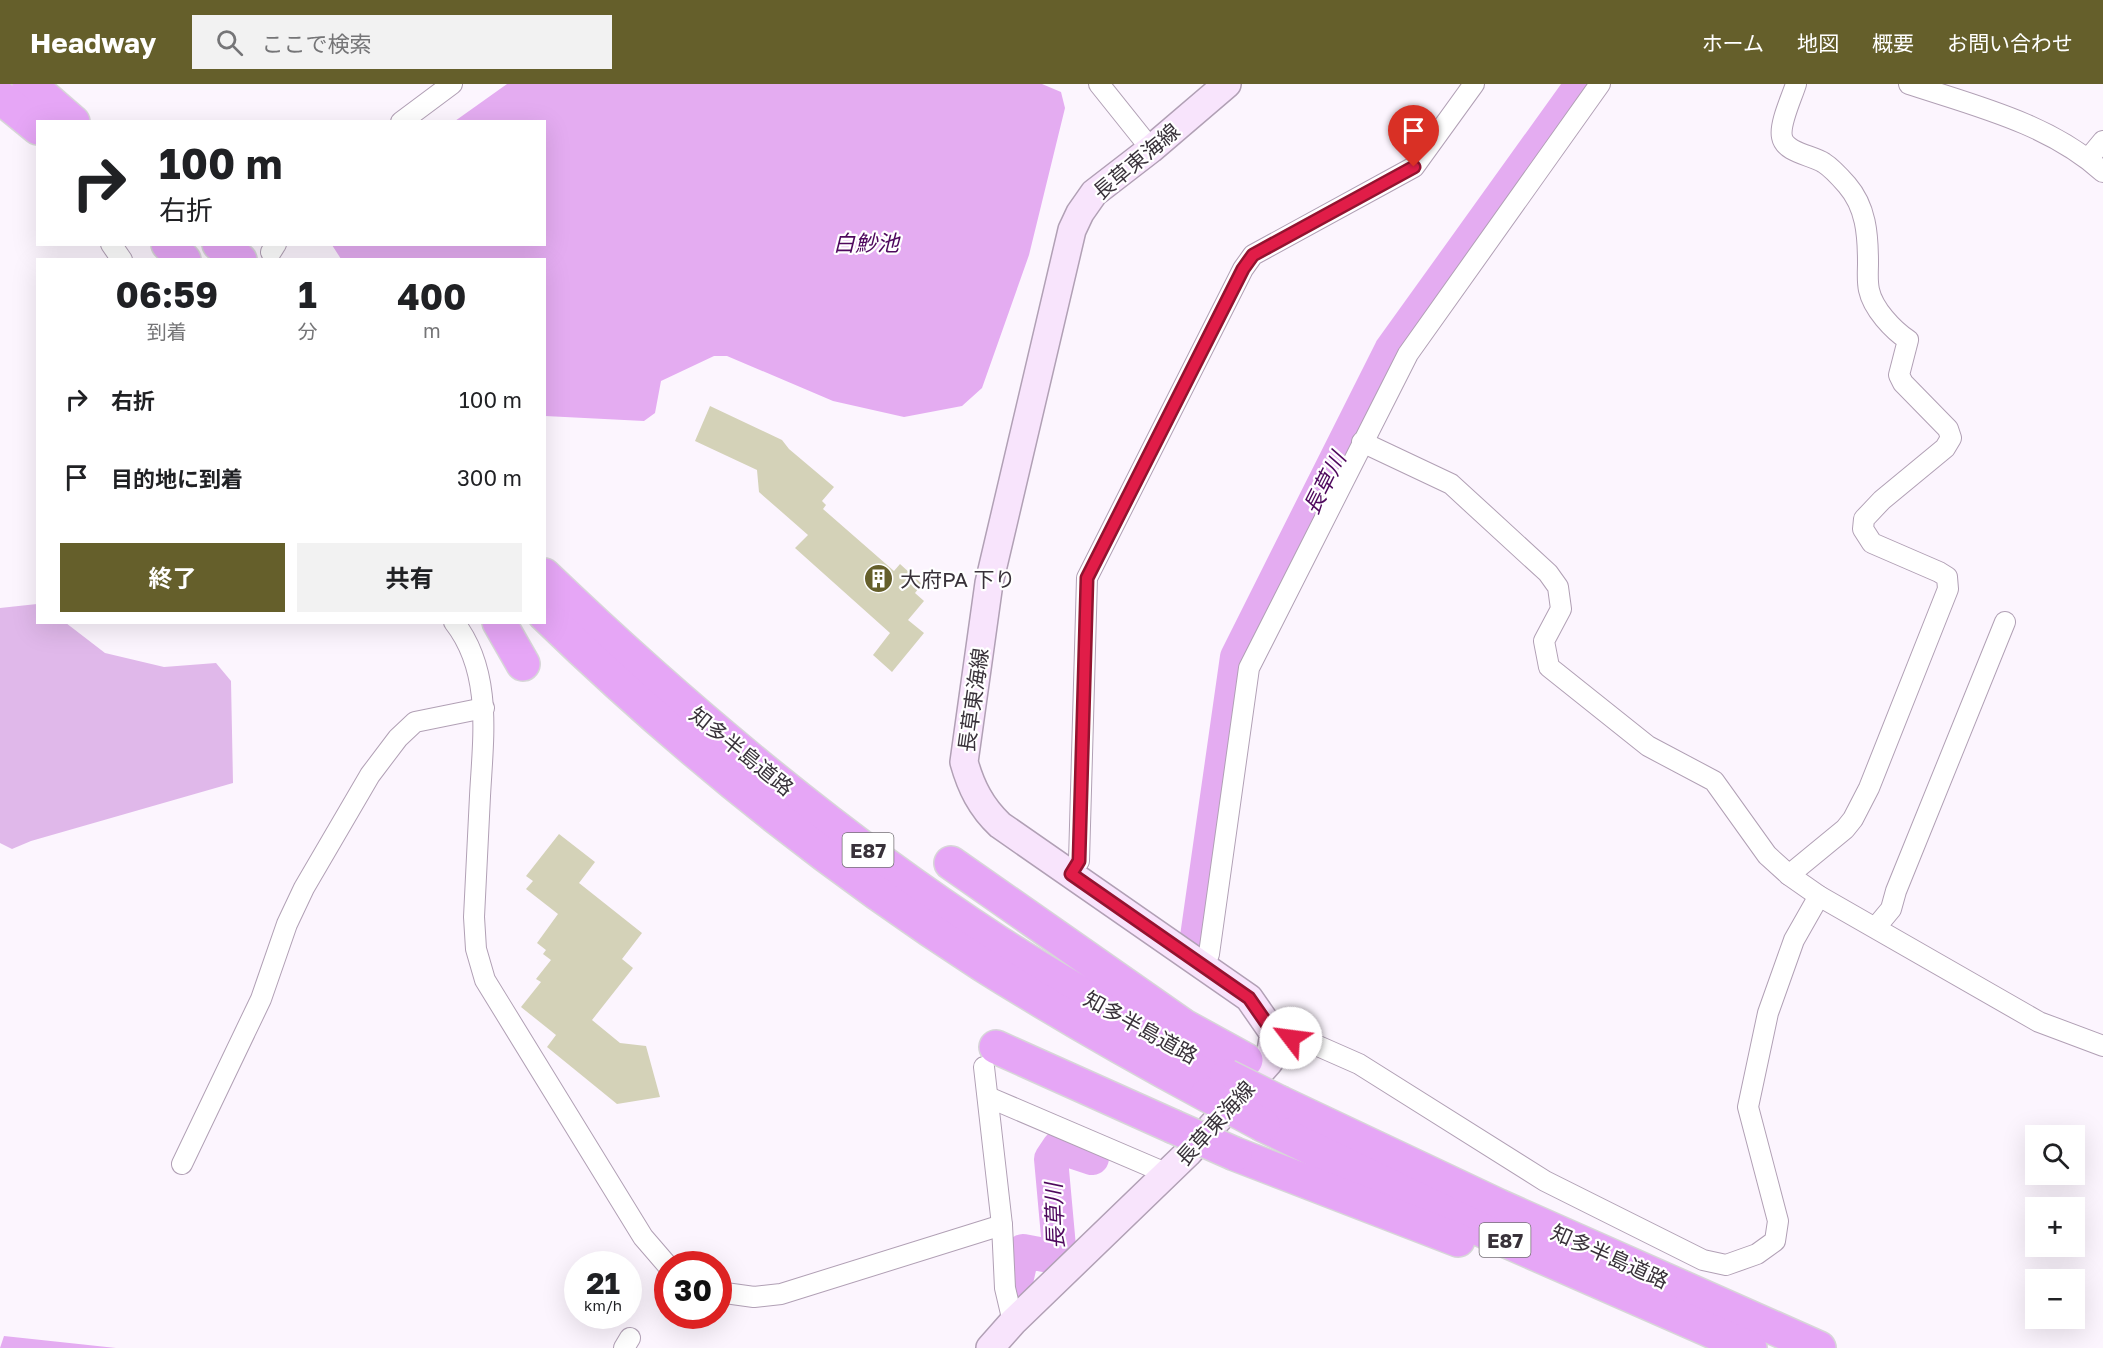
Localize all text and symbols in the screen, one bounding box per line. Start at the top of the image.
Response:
search box [192,15,612,69]
text: Headway [30,26,156,59]
icon: search [213,26,246,59]
text: ここで検索 [261,30,371,57]
text: ホーム [1702,30,1764,56]
text: 地図 [1797,30,1839,56]
text: 概要 [1872,30,1914,56]
text: お問い合わせ [1947,30,2073,56]
pin [1388,105,1439,167]
icon: arrive [1397,114,1430,147]
street label: 長草東海線 [1087,117,1185,205]
text: 100 m [159,138,282,188]
icon: right [60,144,138,222]
text: 右折 [159,194,213,226]
water label: 白魦池 [833,229,901,256]
text: 06:59 [116,273,218,316]
text: 1 [298,273,317,316]
text: 400 [397,275,466,318]
text: m [423,318,441,342]
text: 到着 [147,319,187,343]
text: 分 [298,319,318,343]
icon: right [60,383,93,416]
text: 100 m [459,386,522,413]
text: 右折 [111,387,155,414]
water label: 長草川 [1297,446,1352,519]
icon: arrive [60,461,93,494]
text: 300 m [457,464,522,491]
text: 目的地に到着 [111,465,243,492]
button: 終了 [60,543,285,612]
button: 共有 [297,543,522,612]
building icon: 大府PA 下り [863,563,895,595]
place label: 大府PA 下り [900,566,1015,592]
street label: 長草東海線 [953,646,993,754]
street label: 知多半島道路 [685,701,799,801]
road number: E87 [842,833,894,867]
street label: 知多半島道路 [1080,985,1202,1069]
position arrow [1259,1006,1323,1070]
street label: 長草東海線 [1170,1075,1260,1171]
map controls [2025,1125,2085,1329]
button: search [2025,1125,2085,1185]
water label: 長草川 [1039,1181,1069,1249]
button: + [2025,1197,2085,1257]
street label: 知多半島道路 [1547,1218,1673,1294]
road number: E87 [1480,1223,1530,1257]
speed limit sign: 30 [654,1251,732,1329]
text: 21 [586,1265,620,1301]
button: − [2025,1269,2085,1329]
text: km/h [584,1296,622,1314]

